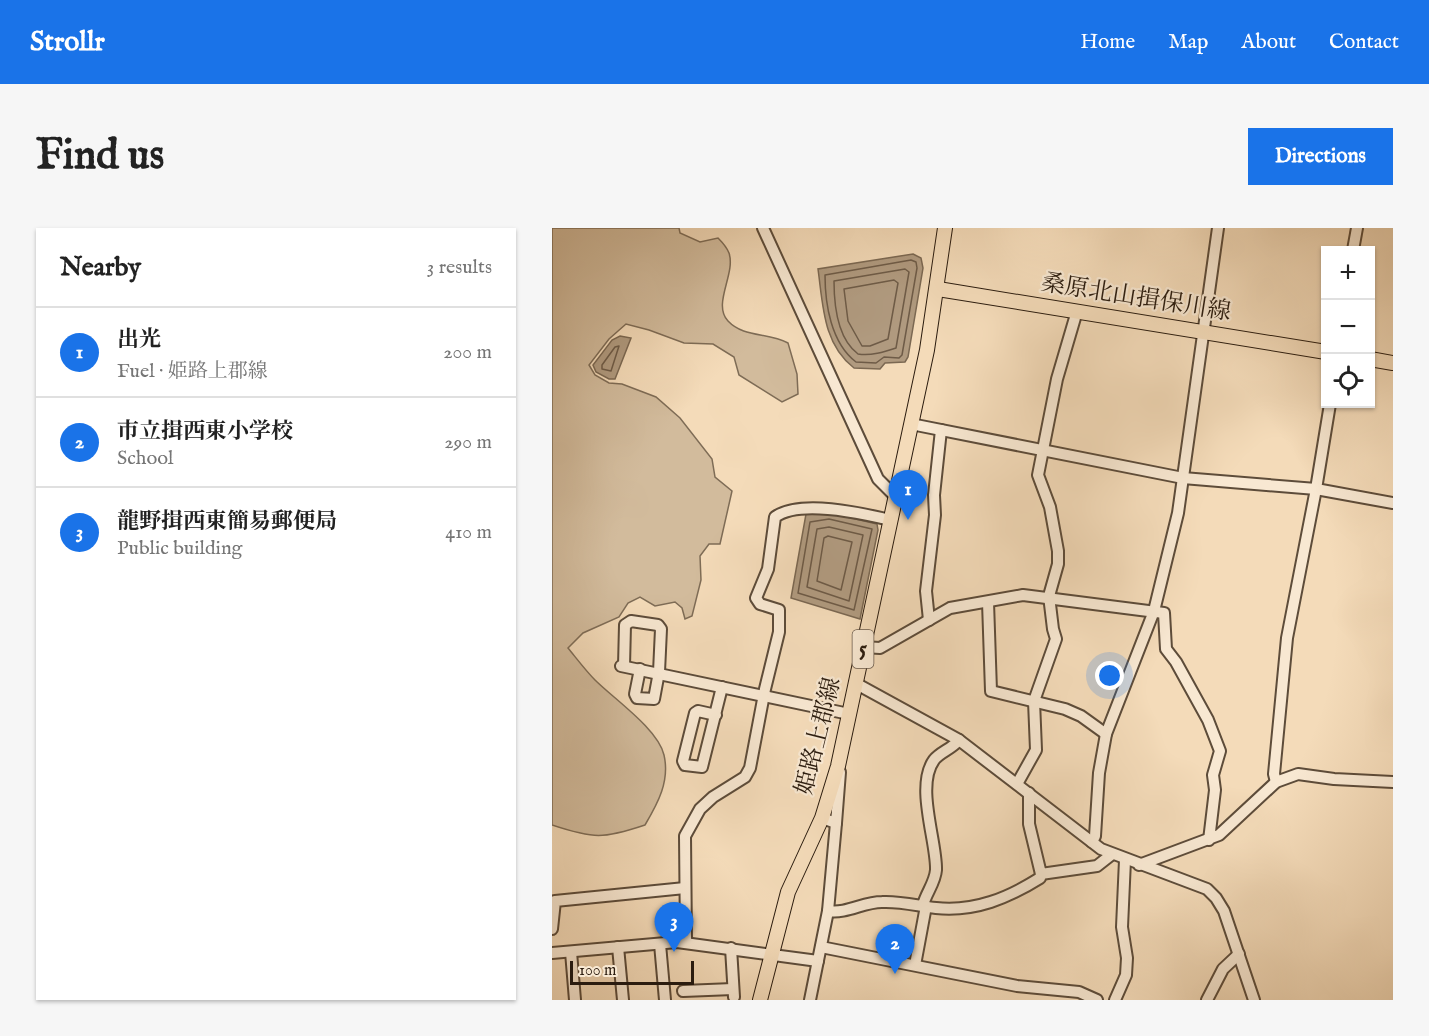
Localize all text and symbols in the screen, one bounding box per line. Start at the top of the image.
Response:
text: Strollr [30,25,105,60]
text: Home [1080,29,1135,56]
text: Map [1168,29,1208,56]
text: About [1241,29,1296,56]
text: Contact [1329,29,1399,56]
button: Directions [1248,128,1393,185]
text: Find us [36,130,164,183]
map controls [1321,246,1375,408]
button: + [1321,246,1375,300]
text: Nearby [60,251,141,284]
text: 3 results [427,255,492,280]
street label: 桑原北山揖保川線 [1039,268,1233,328]
button: − [1321,300,1375,354]
text: 出光 [117,326,161,354]
text: 1 [76,340,83,365]
text: 200 m [443,340,492,365]
button: locate [1321,354,1375,408]
text: Fuel · 姫路上郡線 [117,359,268,384]
text: 市立揖西東小学校 [117,418,293,446]
text: 2 [75,430,84,455]
text: 290 m [444,430,492,455]
text: School [117,446,173,471]
pin: 1 [888,470,928,520]
text: 龍野揖西東簡易郵便局 [117,508,337,536]
text: 3 [76,520,83,545]
text: 410 m [445,520,492,545]
text: Public building [117,536,242,561]
road number: 5 [852,630,874,668]
your location [1095,661,1124,690]
street label: 姫路上郡線 [789,674,849,798]
pin: 3 [654,902,694,952]
pin: 2 [876,924,914,974]
scale bar [570,958,694,986]
text: 100 m [579,961,616,981]

